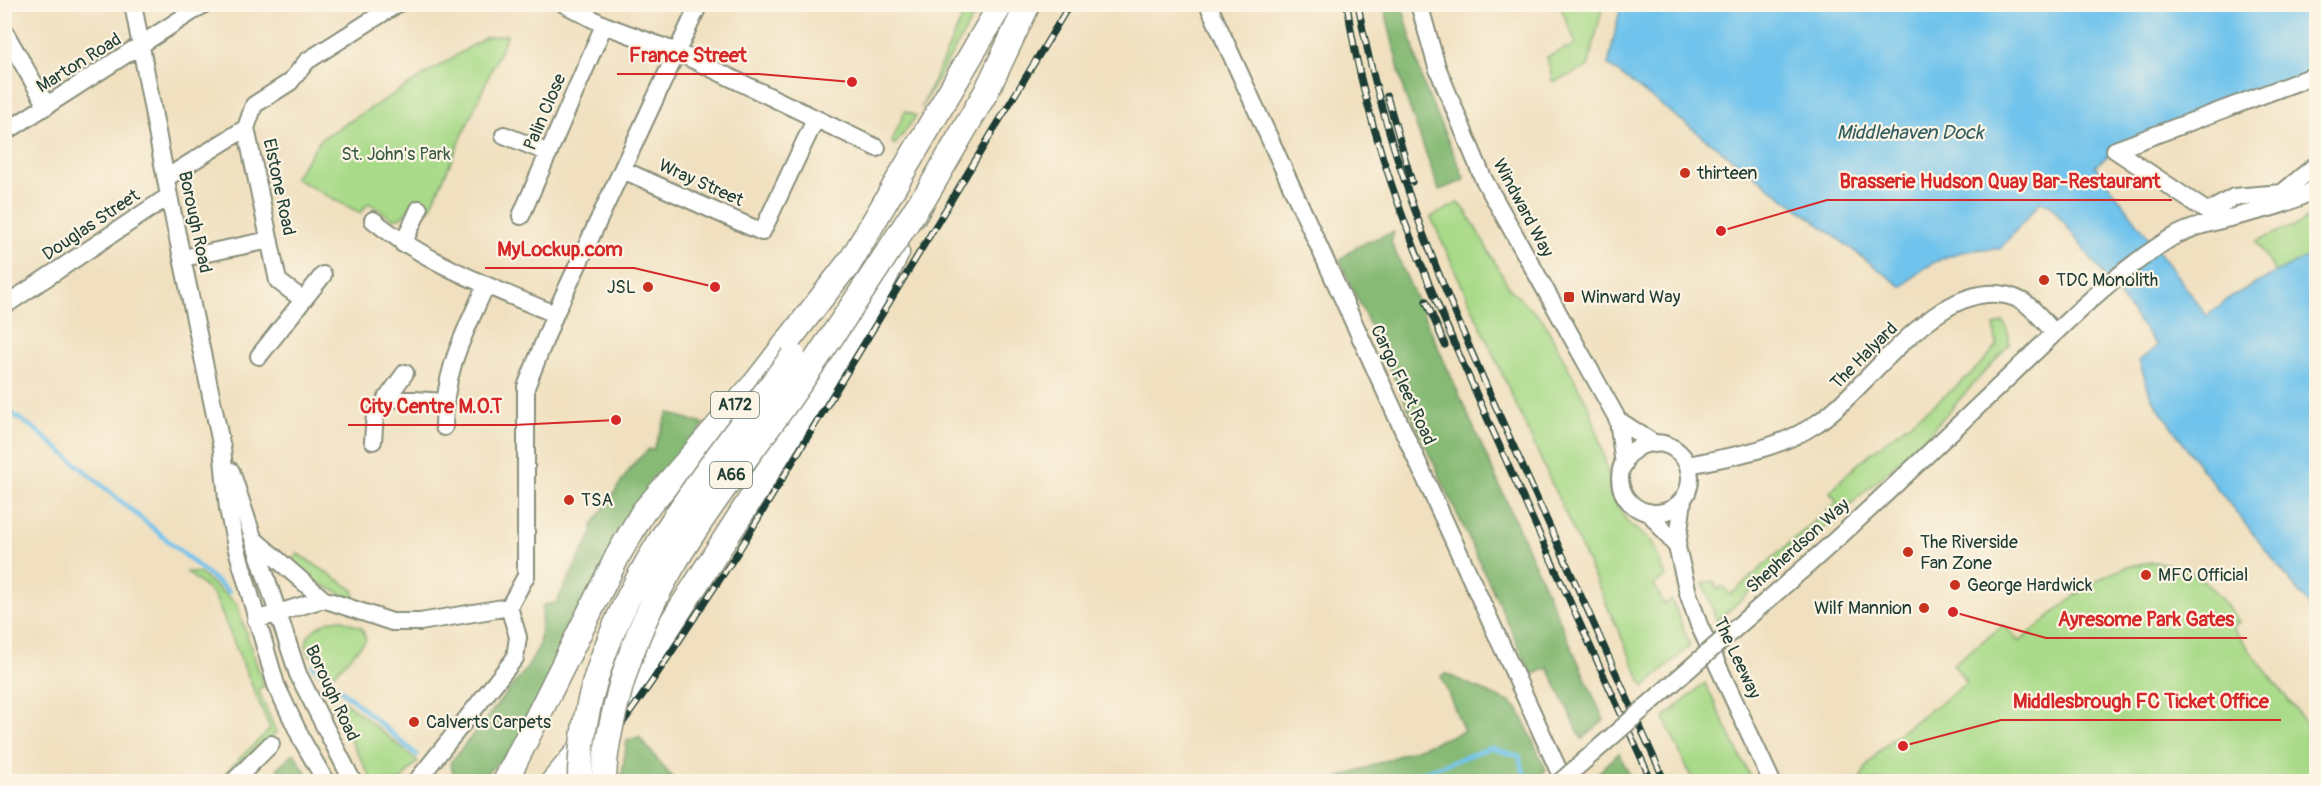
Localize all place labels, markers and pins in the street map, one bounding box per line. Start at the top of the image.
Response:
callout: France Street [617,36,759,74]
place label: thirteen [1696,162,1757,185]
callout: Brasserie Hudson Quay Bar-Restaurant [1827,162,2172,200]
marker: thirteen [1678,166,1692,180]
callout: MyLockup.com [485,230,634,268]
place label: TDC Monolith [2056,269,2158,292]
marker: TDC Monolith [2037,273,2051,287]
place label: JSL [607,276,636,299]
marker: JSL [641,280,655,294]
place label: Winward Way [1581,286,1681,309]
marker: Winward Way [1562,290,1576,304]
callout: City Centre M.O.T [348,387,514,425]
place label: TSA [581,489,613,512]
marker: TSA [562,493,576,507]
place label: The Riverside Fan Zone [1920,531,2018,575]
marker: The Riverside Fan Zone [1901,545,1915,559]
place label: MFC Official [2158,564,2248,587]
marker: MFC Official [2139,568,2153,582]
place label: George Hardwick [1967,574,2093,597]
marker: George Hardwick [1948,578,1962,592]
place label: Wilf Mannion [1814,597,1912,620]
callout: Ayresome Park Gates [2046,600,2247,638]
marker: Wilf Mannion [1917,601,1931,615]
callout: Middlesbrough FC Ticket Office [2001,682,2281,720]
place label: Calverts Carpets [426,711,551,734]
marker: Calverts Carpets [407,715,421,729]

